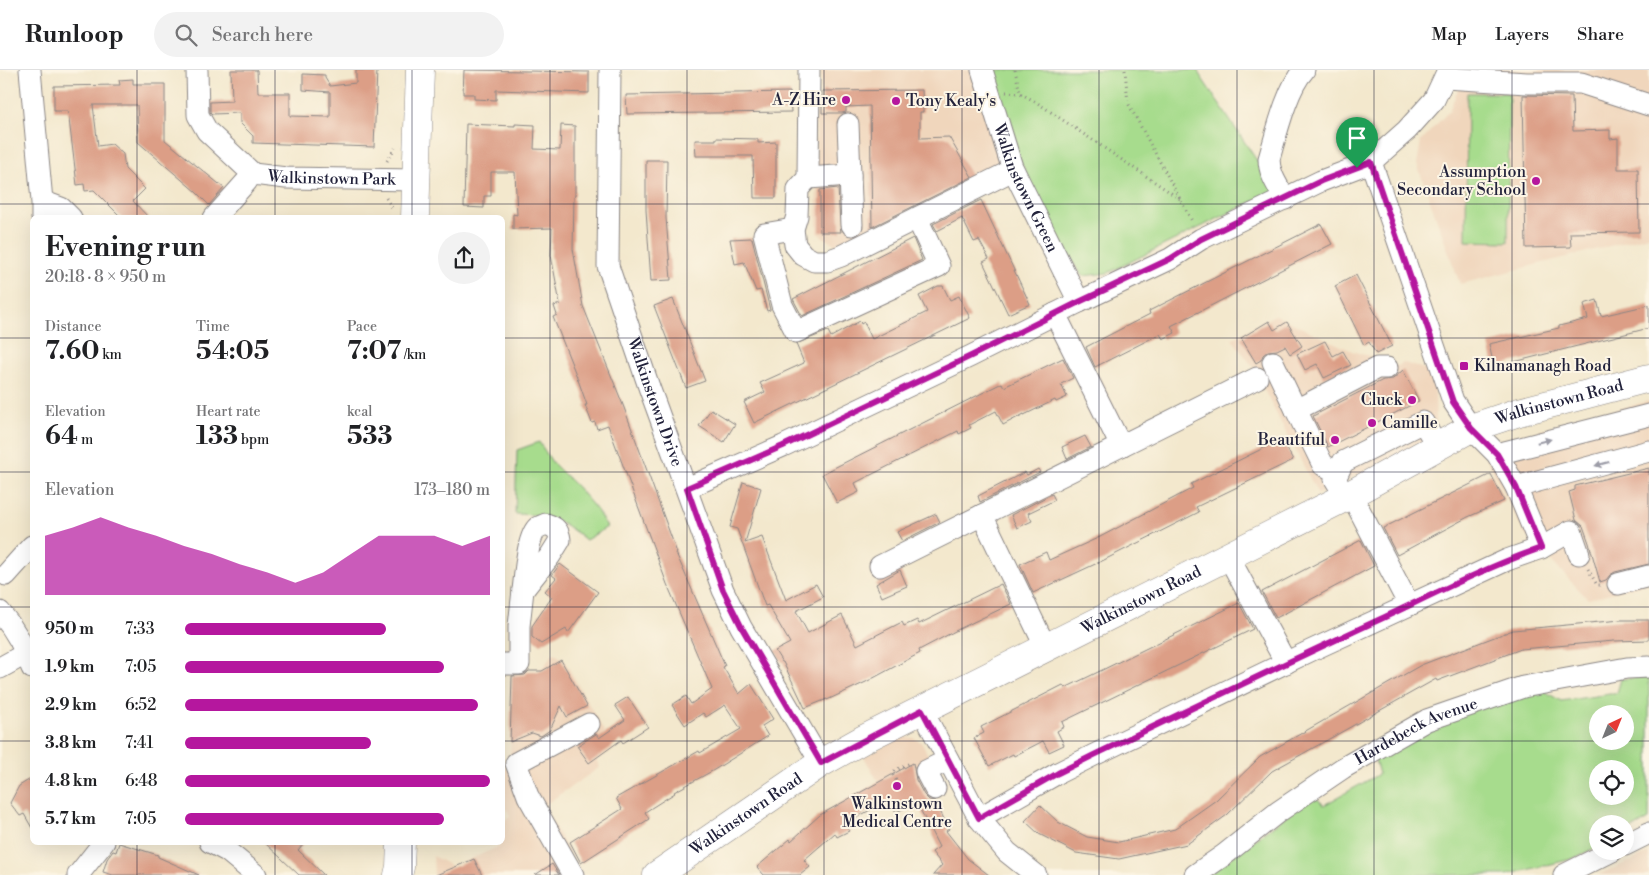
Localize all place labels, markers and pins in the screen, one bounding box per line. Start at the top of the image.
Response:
place label: A-Z Hire [771,90,836,110]
place label: Tony Kealy's [906,91,996,111]
marker: A-Z Hire [840,94,852,106]
marker: Tony Kealy's [890,95,902,107]
pin [1336,117,1378,168]
place label: Assumption Secondary School [1397,162,1526,200]
marker: Assumption Secondary School [1530,175,1542,187]
place label: Kilnamanagh Road [1474,356,1611,376]
marker: Kilnamanagh Road [1458,360,1470,372]
place label: Cluck [1361,390,1404,410]
marker: Cluck [1406,394,1418,406]
place label: Camille [1382,413,1438,433]
marker: Camille [1366,417,1378,429]
place label: Beautiful [1257,430,1325,450]
marker: Beautiful [1329,434,1341,446]
marker: Walkinstown Medical Centre [891,780,903,792]
place label: Walkinstown Medical Centre [842,794,952,832]

